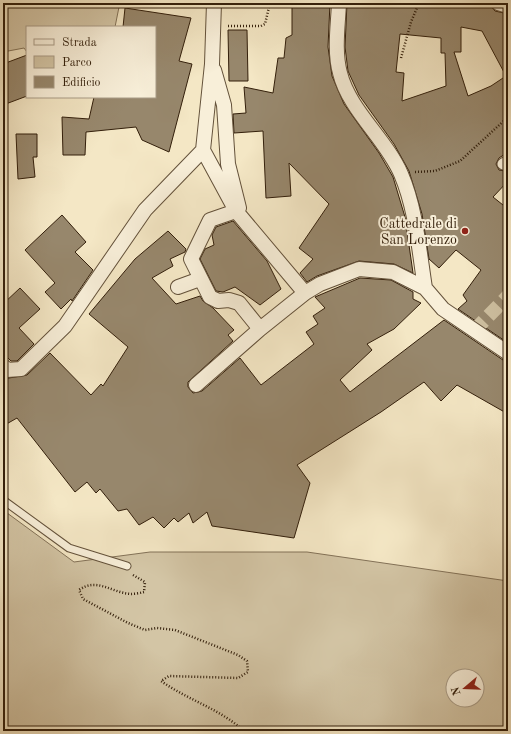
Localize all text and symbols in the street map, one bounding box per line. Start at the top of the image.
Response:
legend [26,26,156,98]
text: Strada [62,37,97,49]
text: Parco [62,57,92,69]
text: Edificio [62,77,101,89]
place label: Cattedrale di San Lorenzo [379,217,457,247]
marker: Cattedrale di San Lorenzo [460,226,470,236]
north arrow [445,668,485,708]
text: N [450,684,464,697]

